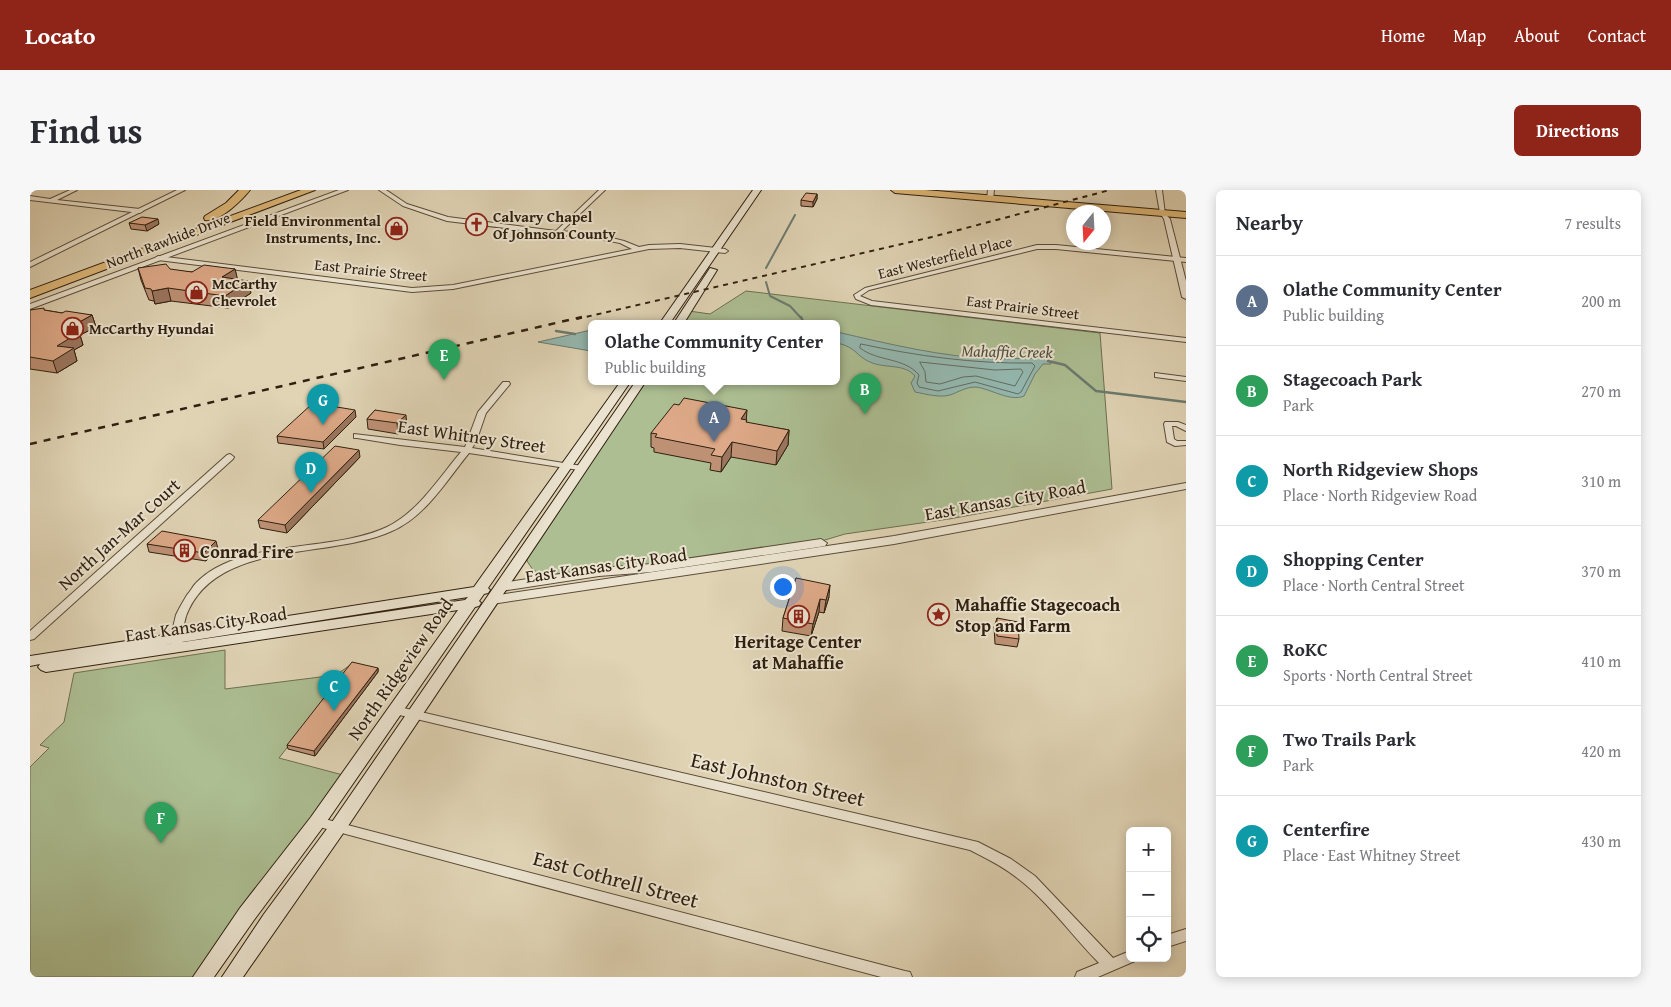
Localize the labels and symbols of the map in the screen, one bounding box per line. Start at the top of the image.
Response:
north arrow [1066,205,1111,250]
place label: Calvary Chapel Of Johnson County [493,206,616,244]
street label: North Rawhide Drive [103,207,233,273]
place label: Field Environmental Instruments, Inc. [245,210,381,248]
church icon: Calvary Chapel Of Johnson County [465,213,489,237]
shop icon: Field Environmental Instruments, Inc. [385,217,409,241]
street label: East Westerfield Place [876,230,1014,284]
street label: East Prairie Street [314,254,429,286]
place label: McCarthy Chevrolet [212,273,277,311]
shop icon: McCarthy Chevrolet [184,280,208,304]
street label: East Prairie Street [965,290,1081,324]
shop icon: McCarthy Hyundai [61,316,85,340]
place label: McCarthy Hyundai [89,318,214,339]
water label: Mahaffie Creek [961,338,1054,364]
pin: E [428,339,460,380]
pin: B [849,373,881,414]
pin: G [307,384,339,425]
pin: A [698,401,730,442]
street label: East Whitney Street [396,412,548,460]
pin: D [295,452,327,493]
street label: North Jan-Mar Court [52,471,187,596]
street label: East Kansas City Road [922,472,1088,527]
place label: Conrad Fire [200,538,294,565]
building icon: Conrad Fire [172,539,196,563]
street label: East Kansas City Road [523,540,689,590]
your location [770,574,796,600]
place label: Mahaffie Stagecoach Stop and Farm [955,591,1120,639]
street label: North Ridgeview Road [341,592,459,746]
street label: East Kansas City Road [123,599,289,649]
place icon: Mahaffie Stagecoach Stop and Farm [927,602,951,626]
building icon: Heritage Center at Mahaffie [786,604,810,628]
place label: Heritage Center at Mahaffie [734,628,862,676]
pin: C [318,670,350,711]
street label: East Johnston Street [688,744,869,814]
pin: F [145,802,177,843]
street label: East Cothrell Street [530,842,703,916]

